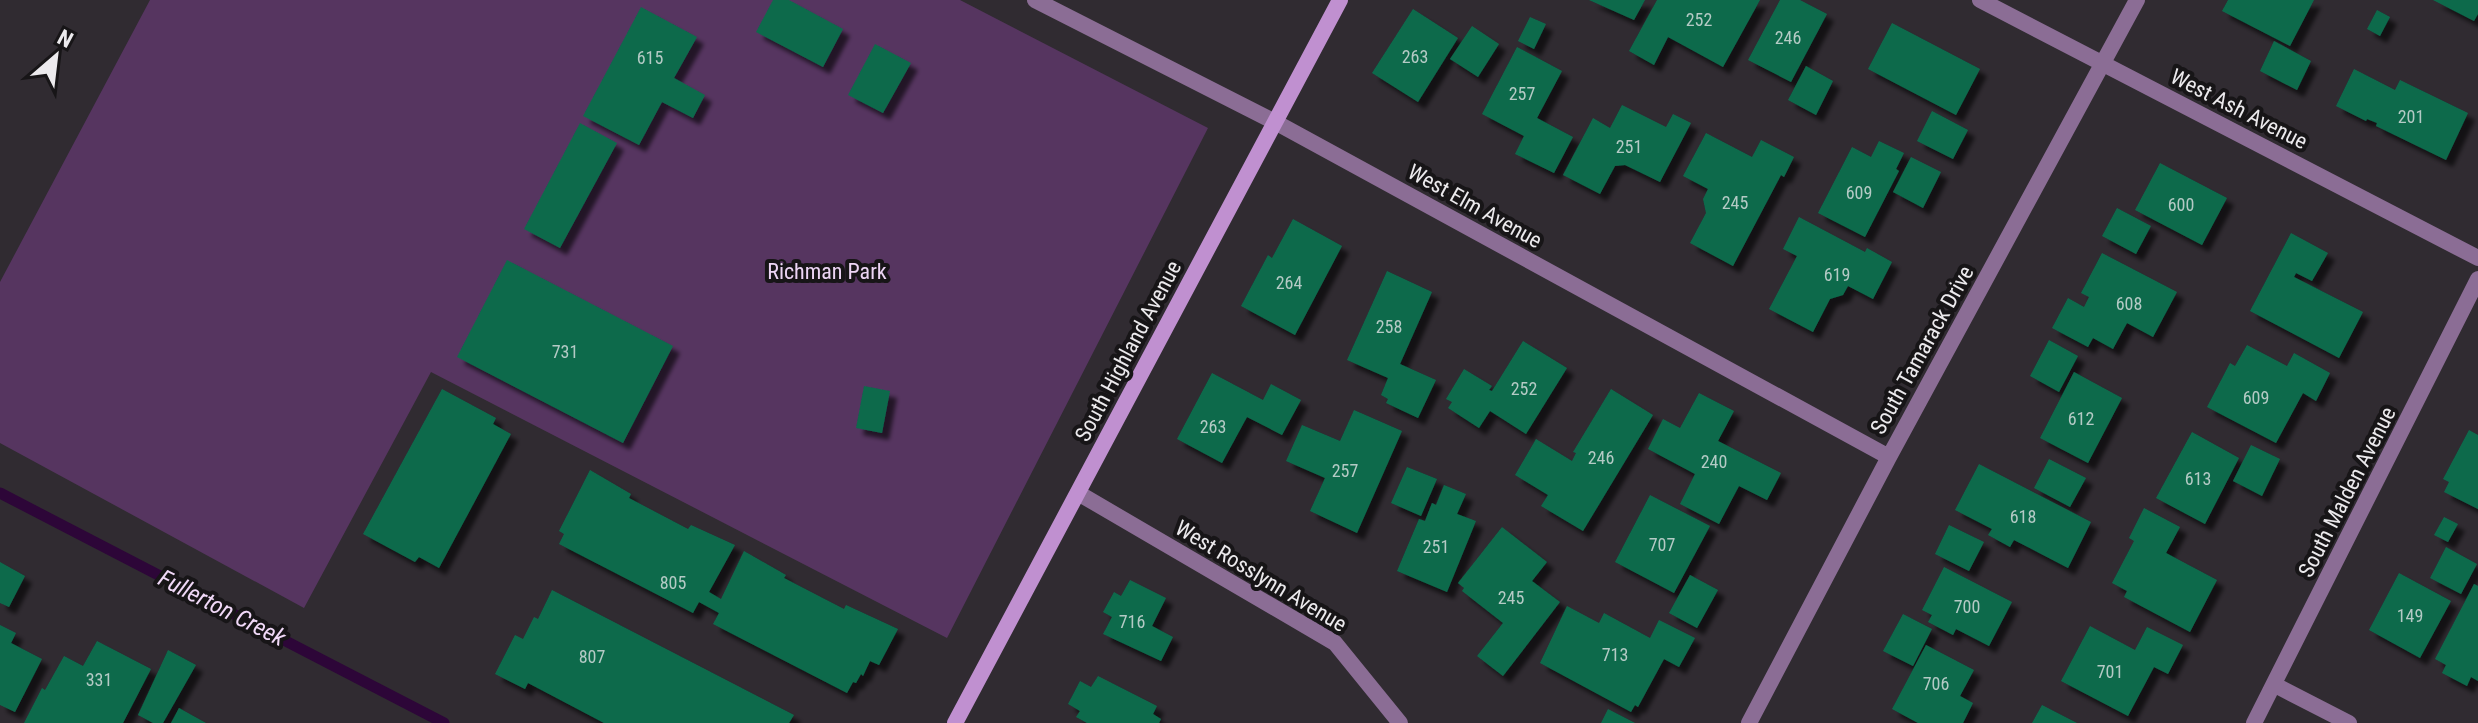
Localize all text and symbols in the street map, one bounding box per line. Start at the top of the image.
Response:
house number: 252 [1686,9,1712,30]
north arrow [16,16,96,96]
text: N [53,25,77,53]
house number: 246 [1775,27,1801,48]
house number: 263 [1402,46,1428,67]
house number: 615 [637,47,663,68]
street label: West Ash Avenue [2166,64,2312,154]
house number: 257 [1509,83,1535,104]
house number: 201 [2398,106,2424,127]
house number: 251 [1616,136,1642,157]
street label: West Elm Avenue [1404,159,1546,253]
house number: 609 [1846,182,1872,203]
house number: 245 [1722,192,1748,213]
house number: 600 [2168,194,2194,215]
street label: South Highland Avenue [1070,256,1186,446]
park label: Richman Park [767,259,887,284]
street label: South Tamarack Drive [1865,261,1979,439]
house number: 619 [1824,264,1850,285]
house number: 264 [1276,272,1302,293]
house number: 608 [2116,293,2142,314]
house number: 258 [1376,316,1402,337]
house number: 731 [552,341,578,362]
house number: 252 [1511,378,1537,399]
house number: 609 [2243,387,2269,408]
street label: South Malden Avenue [2293,403,2401,581]
house number: 612 [2068,408,2094,429]
house number: 263 [1200,416,1226,437]
house number: 246 [1588,447,1614,468]
house number: 240 [1701,451,1727,472]
house number: 257 [1332,460,1358,481]
house number: 613 [2185,468,2211,489]
house number: 618 [2010,506,2036,527]
street label: West Rosslynn Avenue [1171,515,1351,637]
house number: 707 [1649,534,1675,555]
house number: 251 [1423,536,1449,557]
water label: Fullerton Creek [154,564,291,652]
house number: 805 [660,572,686,593]
house number: 245 [1498,587,1524,608]
house number: 700 [1954,596,1980,617]
house number: 149 [2397,605,2423,626]
house number: 716 [1119,611,1145,632]
house number: 713 [1602,644,1628,665]
house number: 807 [579,646,605,667]
house number: 701 [2097,661,2123,682]
house number: 331 [86,669,112,690]
house number: 706 [1923,673,1949,694]

